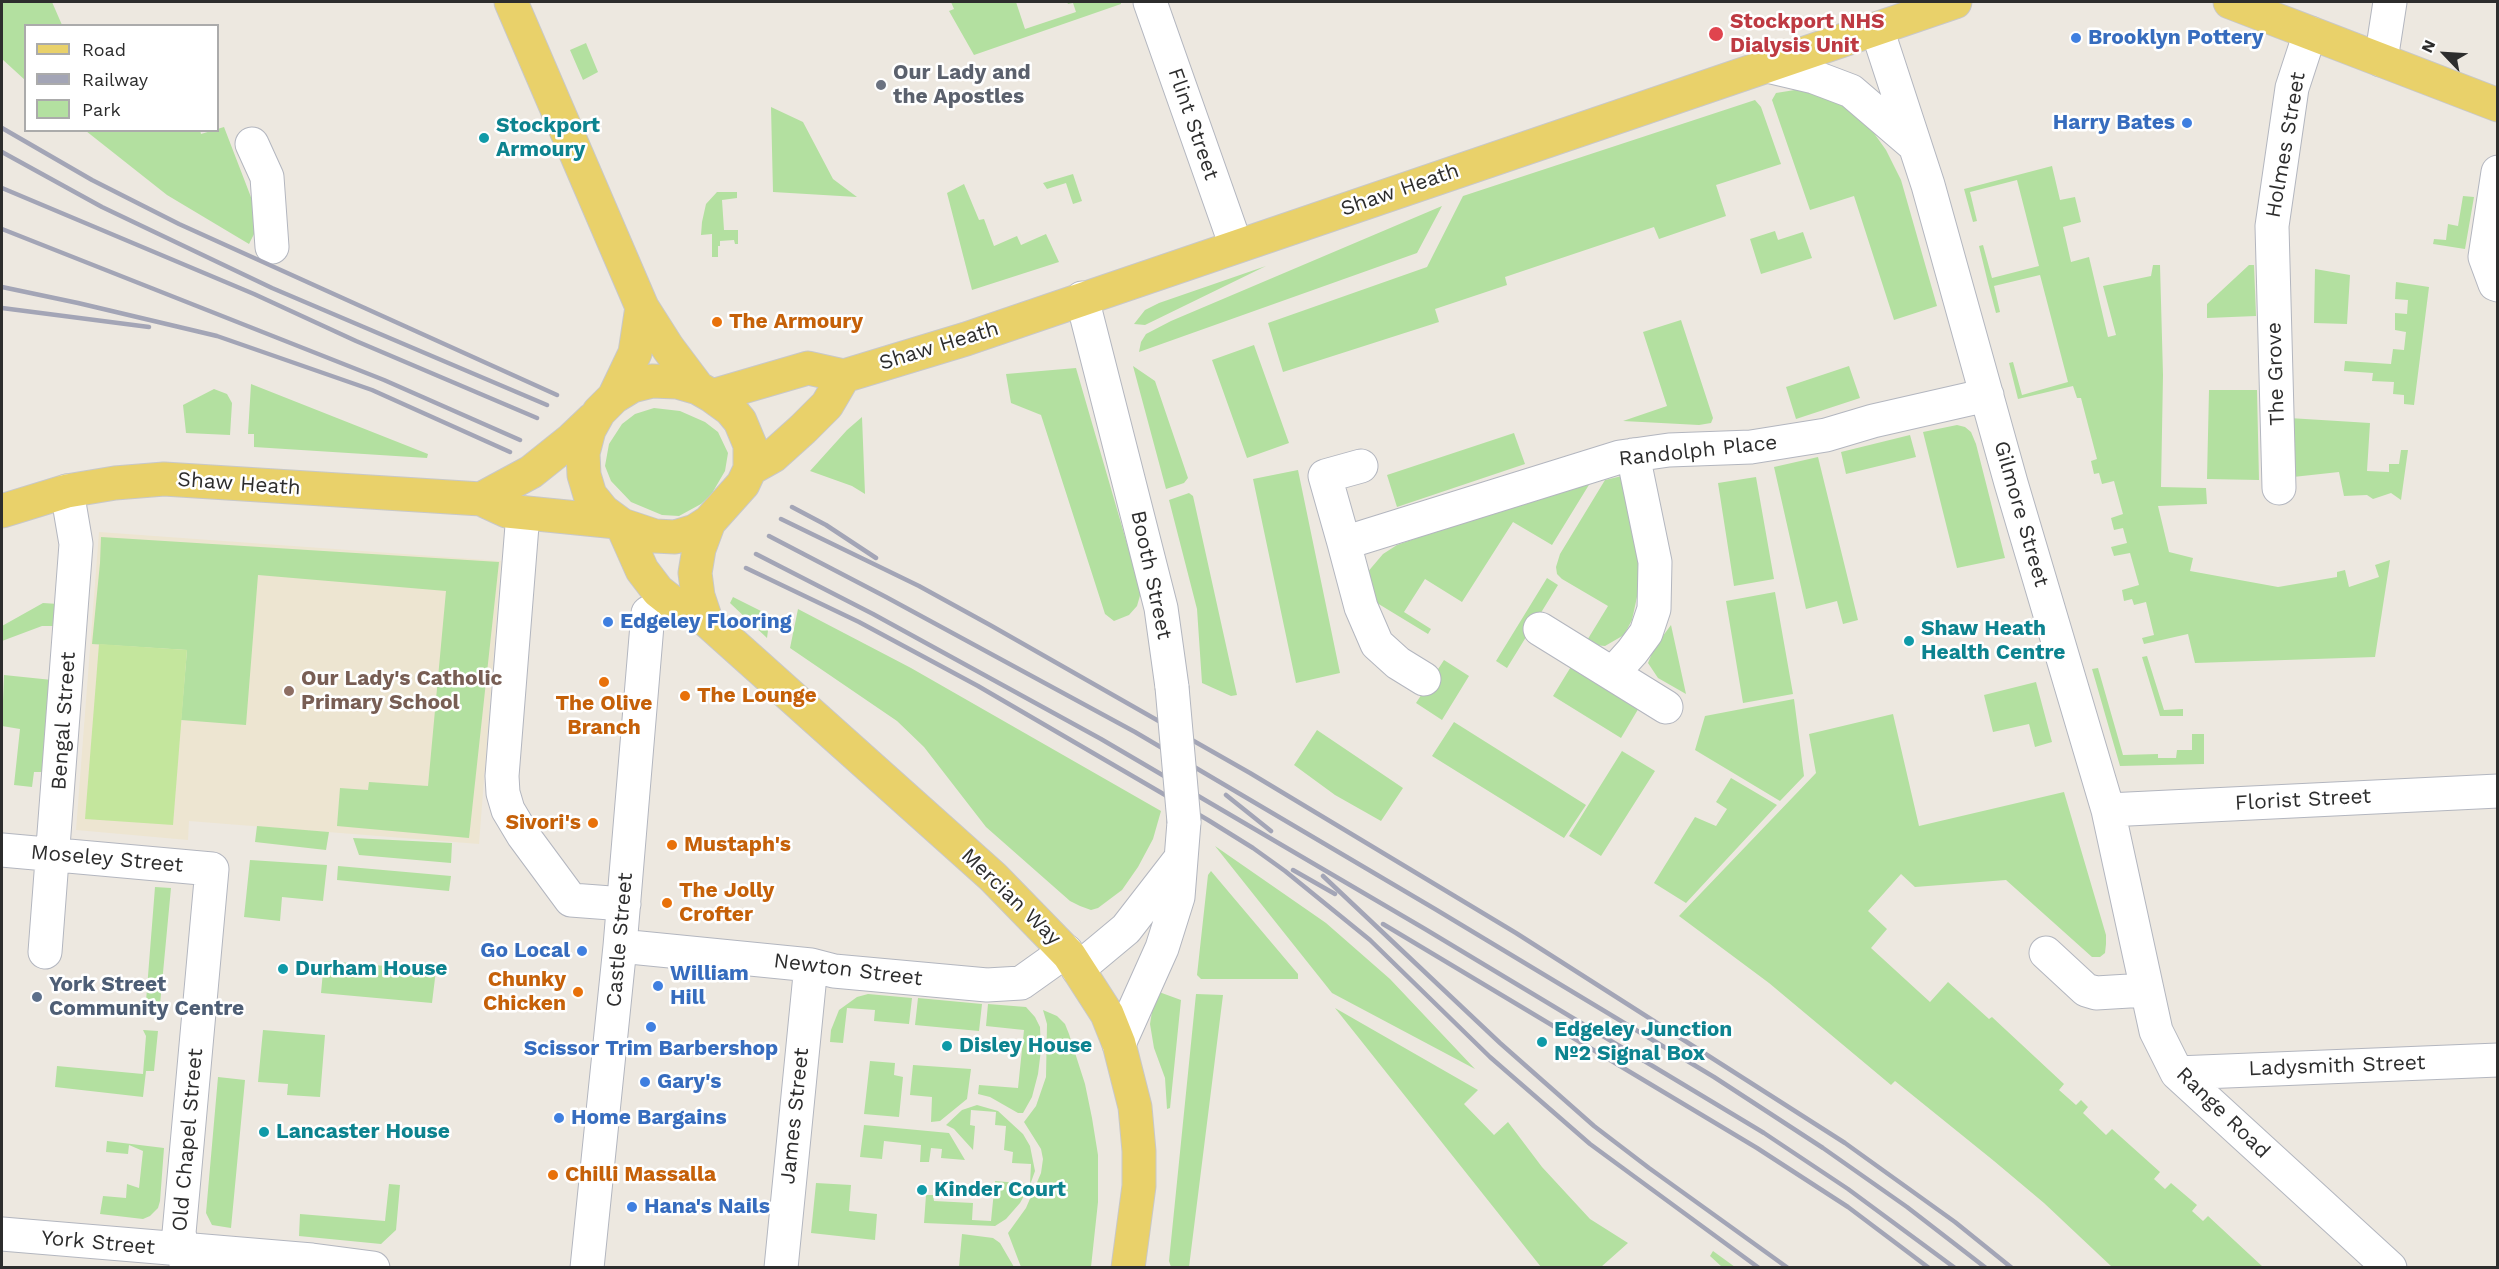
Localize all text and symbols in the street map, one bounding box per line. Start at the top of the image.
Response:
place label: Stockport NHS Dialysis Unit [1730,9,1885,59]
legend [24,24,219,132]
north arrow [2415,24,2475,84]
marker: Stockport NHS Dialysis Unit [1707,25,1725,43]
place label: Brooklyn Pottery [2088,25,2264,51]
marker: Brooklyn Pottery [2069,31,2083,45]
text: N [2417,37,2439,56]
text: Road [82,39,126,60]
place label: Our Lady and the Apostles [893,60,1031,110]
street label: Flint Street [1162,65,1224,183]
text: Railway [82,69,148,90]
street label: Holmes Street [2261,70,2311,220]
marker: Our Lady and the Apostles [874,78,888,92]
text: Park [82,99,121,120]
place label: Harry Bates [2053,110,2175,136]
place label: Stockport Armoury [496,113,600,163]
marker: Harry Bates [2180,116,2194,130]
marker: Stockport Armoury [477,131,491,145]
street label: Shaw Heath [1338,158,1462,222]
place label: The Armoury [729,309,863,335]
marker: The Armoury [710,315,724,329]
street label: Shaw Heath [876,316,1002,376]
street label: The Grove [2262,322,2290,426]
street label: Randolph Place [1617,430,1779,472]
street label: Gilmore Street [1988,438,2054,590]
street label: Shaw Heath [177,467,301,501]
street label: Booth Street [1125,508,1177,642]
place label: Edgeley Flooring [620,609,791,635]
marker: Edgeley Flooring [601,615,615,629]
place label: Shaw Heath Health Centre [1921,616,2065,666]
marker: Shaw Heath Health Centre [1902,634,1916,648]
street label: Bengal Street [47,651,81,791]
place label: Our Lady's Catholic Primary School [301,666,503,716]
marker: The Olive Branch [597,675,611,689]
place label: The Lounge [697,683,817,709]
marker: Our Lady's Catholic Primary School [282,684,296,698]
marker: The Lounge [678,689,692,703]
place label: The Olive Branch [556,691,652,741]
street label: Florist Street [2234,784,2372,816]
place label: Sivori's [505,810,581,836]
marker: Sivori's [586,816,600,830]
place label: Mustaph's [684,832,791,858]
marker: Mustaph's [665,838,679,852]
street label: Moseley Street [30,840,184,878]
street label: Mercian Way [956,843,1066,951]
street label: Castle Street [602,872,638,1008]
place label: The Jolly Crofter [679,878,774,928]
marker: The Jolly Crofter [660,896,674,910]
place label: Go Local [480,938,570,964]
marker: Go Local [575,944,589,958]
street label: Newton Street [772,948,924,992]
place label: Durham House [295,956,447,982]
place label: William Hill [670,961,749,1011]
marker: Durham House [276,962,290,976]
place label: Chunky Chicken [483,967,566,1017]
place label: York Street Community Centre [49,972,244,1022]
marker: William Hill [651,979,665,993]
marker: Chunky Chicken [571,985,585,999]
marker: York Street Community Centre [30,990,44,1004]
place label: Edgeley Junction №2 Signal Box [1554,1017,1732,1067]
marker: Scissor Trim Barbershop [644,1020,658,1034]
place label: Disley House [959,1033,1092,1059]
marker: Edgeley Junction №2 Signal Box [1535,1035,1549,1049]
place label: Scissor Trim Barbershop [524,1036,778,1062]
marker: Disley House [940,1039,954,1053]
street label: Old Chapel Street [167,1047,209,1233]
street label: James Street [775,1047,815,1185]
street label: Ladysmith Street [2248,1050,2426,1082]
street label: Range Road [2171,1062,2275,1164]
place label: Gary's [657,1069,722,1095]
marker: Gary's [638,1075,652,1089]
place label: Home Bargains [571,1105,727,1131]
marker: Home Bargains [552,1111,566,1125]
place label: Lancaster House [276,1119,450,1145]
marker: Lancaster House [257,1125,271,1139]
place label: Chilli Massalla [565,1162,716,1188]
marker: Chilli Massalla [546,1168,560,1182]
place label: Kinder Court [934,1177,1066,1203]
marker: Kinder Court [915,1183,929,1197]
place label: Hana's Nails [644,1194,770,1220]
marker: Hana's Nails [625,1200,639,1214]
street label: York Street [40,1225,156,1261]

